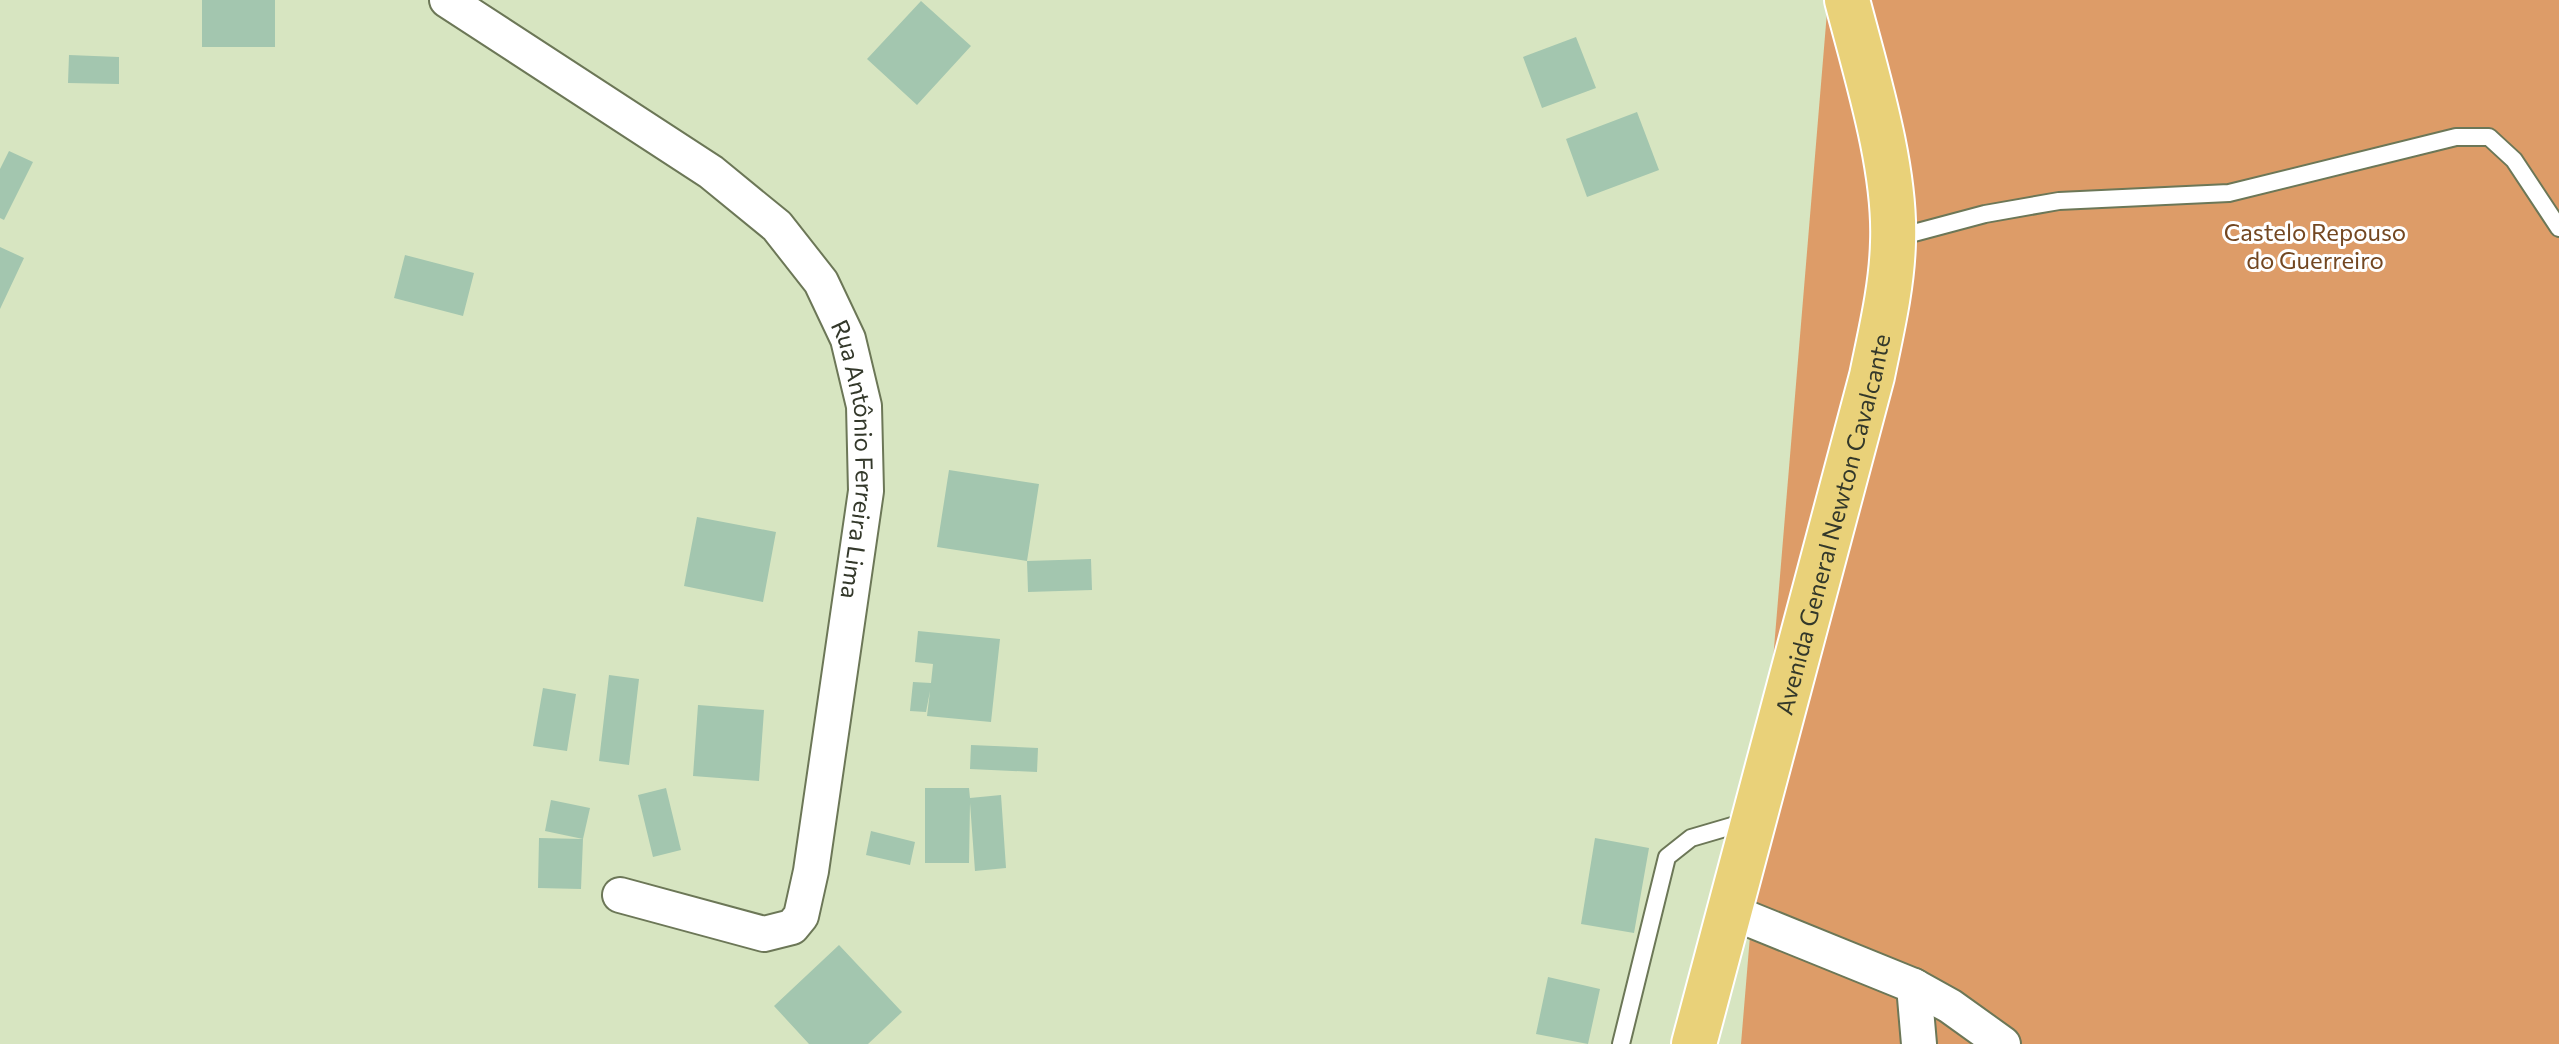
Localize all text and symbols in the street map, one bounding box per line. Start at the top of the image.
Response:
park label: Castelo Repouso do Guerreiro [2224,217,2406,274]
street label: Rua Antônio Ferreira Lima [826,314,881,601]
street label: Avenida General Newton Cavalcante [1768,331,1895,718]

